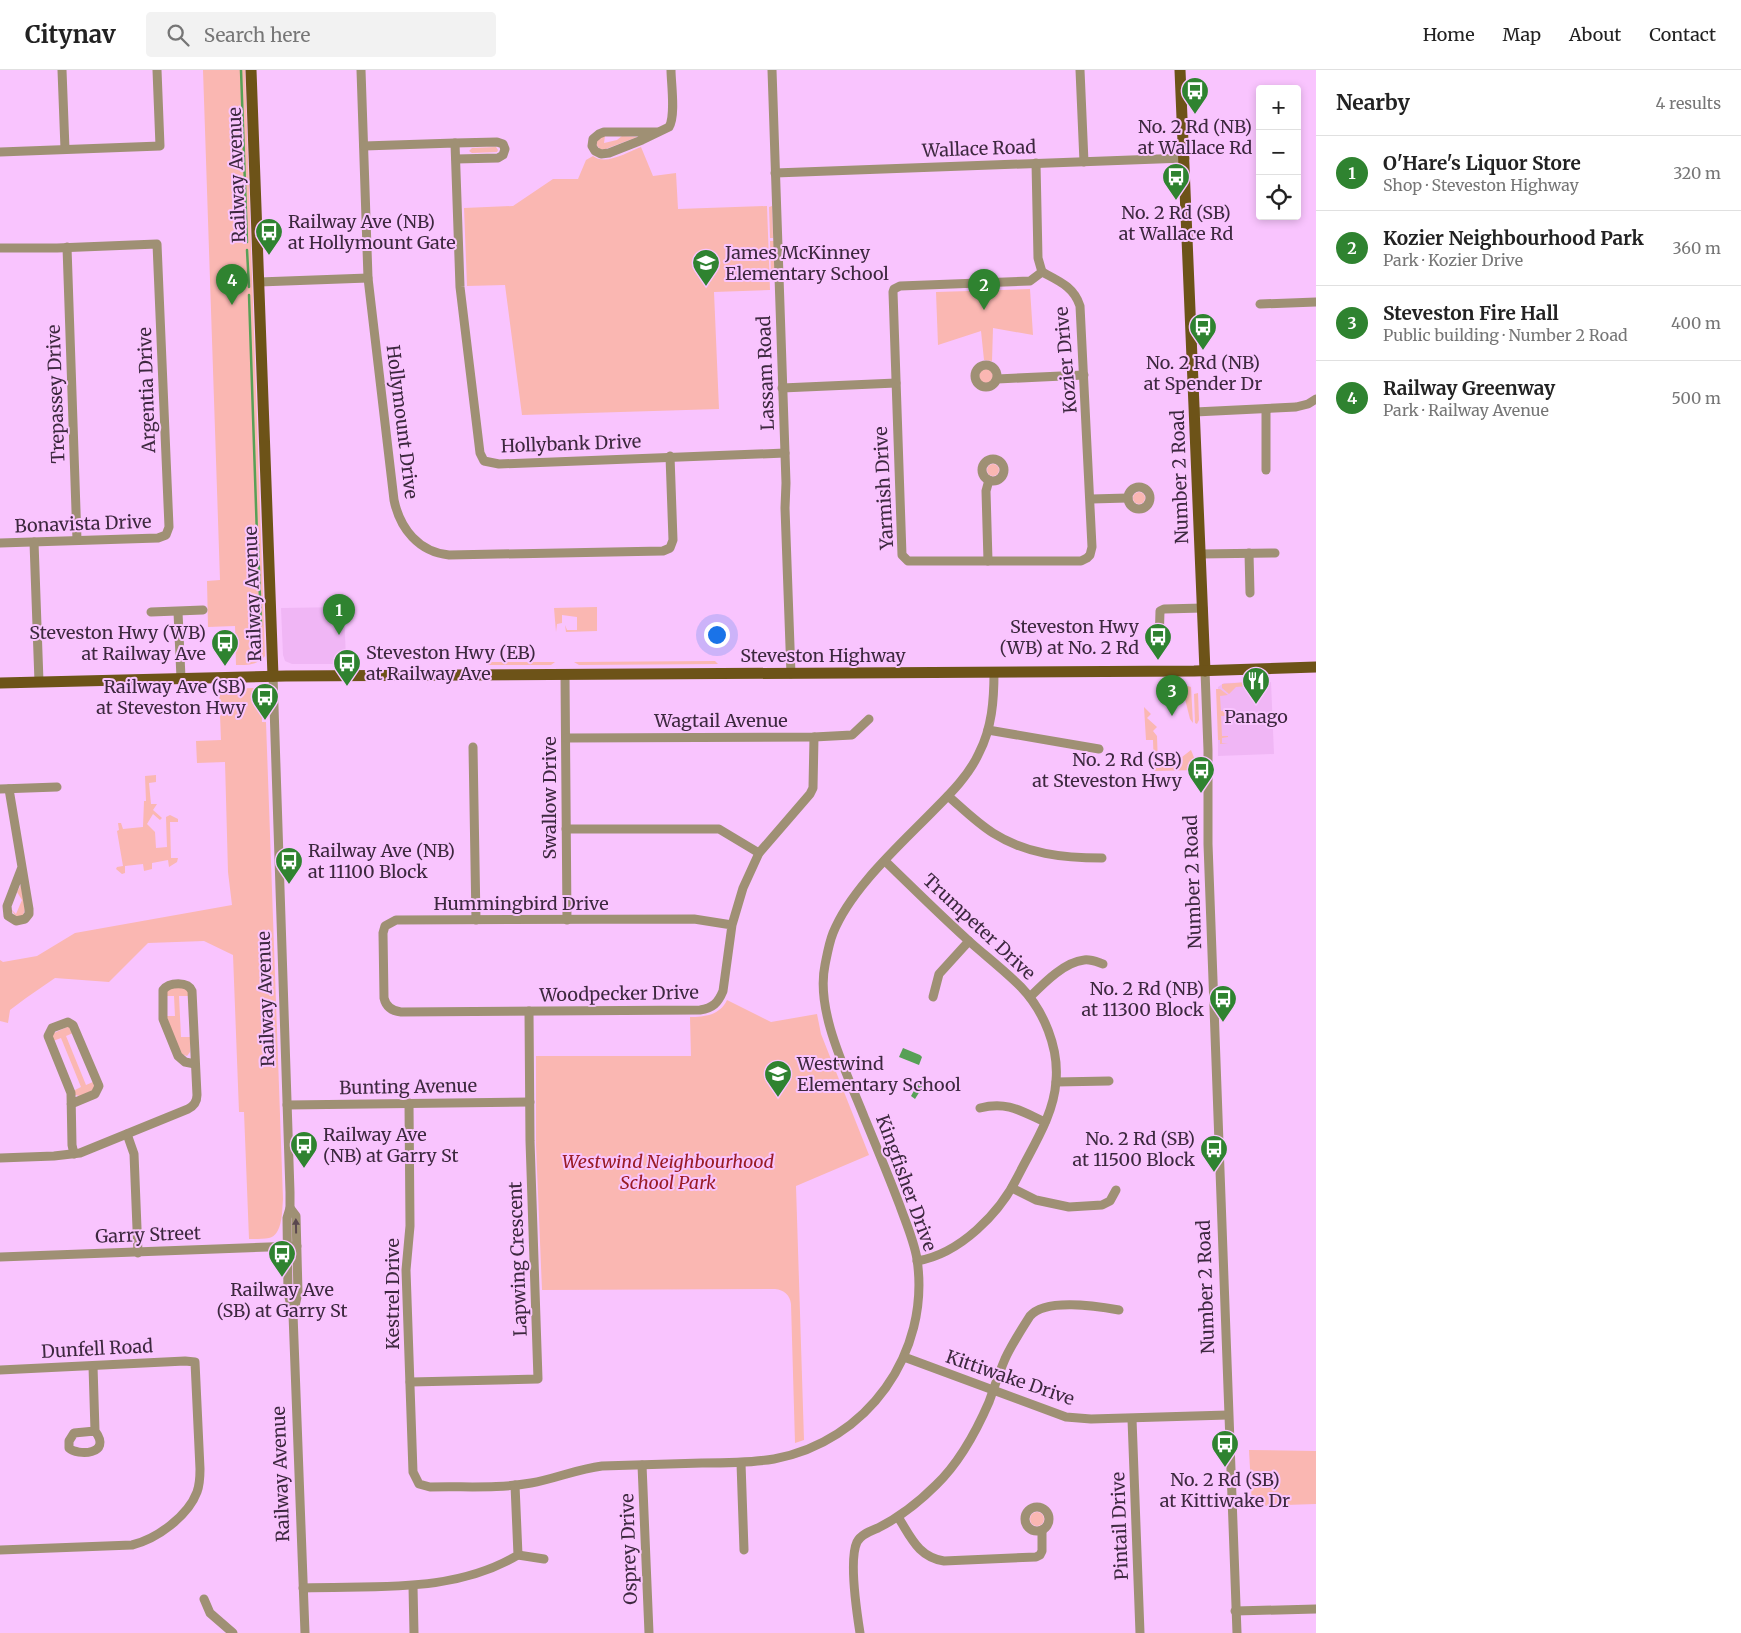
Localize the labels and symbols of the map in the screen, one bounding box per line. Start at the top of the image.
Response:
bus stop icon: No. 2 Rd (NB) at Wallace Rd [1180,76,1210,115]
street label: Railway Avenue [223,107,250,243]
place label: No. 2 Rd (NB) at Wallace Rd [1138,115,1252,159]
street label: Wallace Road [921,135,1037,162]
bus stop icon: No. 2 Rd (SB) at Wallace Rd [1161,162,1191,201]
place label: No. 2 Rd (SB) at Wallace Rd [1119,201,1233,245]
place label: Railway Ave (NB) at Hollymount Gate [288,210,456,254]
bus stop icon: Railway Ave (NB) at Hollymount Gate [254,217,284,256]
place label: James McKinney Elementary School [724,241,889,285]
school or university icon: James McKinney Elementary School [691,248,721,287]
pin: 4 [216,264,248,305]
pin: 2 [968,269,1000,310]
street label: Kozier Drive [1049,306,1082,414]
bus stop icon: No. 2 Rd (NB) at Spender Dr [1188,312,1218,351]
street label: Lassam Road [752,315,779,431]
street label: Trepassey Drive [42,324,69,464]
street label: Argentia Drive [133,327,160,454]
street label: Hollymount Drive [382,344,423,500]
place label: No. 2 Rd (NB) at Spender Dr [1144,351,1262,395]
street label: Number 2 Road [1166,409,1193,544]
street label: Yarmish Drive [869,426,898,551]
street label: Hollybank Drive [500,430,642,457]
street label: Bonavista Drive [14,510,152,537]
street label: Railway Avenue [239,526,266,662]
pin: 1 [323,594,355,635]
place label: Steveston Hwy (WB) at No. 2 Rd [1000,615,1140,659]
place label: Steveston Hwy (WB) at Railway Ave [29,621,206,665]
your location [704,622,730,648]
bus stop icon: Steveston Hwy (WB) at No. 2 Rd [1143,622,1173,661]
bus stop icon: Steveston Hwy (WB) at Railway Ave [210,628,240,667]
place label: Steveston Hwy (EB) at Railway Ave [366,641,536,685]
street label: Steveston Highway [740,644,906,667]
bus stop icon: Steveston Hwy (EB) at Railway Ave [332,648,362,687]
restaurant icon: Panago [1241,666,1271,705]
place label: Railway Ave (SB) at Steveston Hwy [96,675,247,719]
pin: 3 [1156,675,1188,716]
bus stop icon: Railway Ave (SB) at Steveston Hwy [250,682,280,721]
place label: Panago [1224,705,1288,728]
street label: Wagtail Avenue [653,709,788,732]
street label: Swallow Drive [538,736,561,860]
place label: No. 2 Rd (SB) at Steveston Hwy [1032,748,1183,792]
bus stop icon: No. 2 Rd (SB) at Steveston Hwy [1186,755,1216,794]
street label: Number 2 Road [1179,814,1206,949]
place label: Railway Ave (NB) at 11100 Block [308,839,455,883]
bus stop icon: Railway Ave (NB) at 11100 Block [274,846,304,885]
street label: Trumpeter Drive [918,869,1040,985]
street label: Hummingbird Drive [433,892,609,915]
street label: Railway Avenue [252,931,279,1067]
place label: No. 2 Rd (NB) at 11300 Block [1082,977,1205,1021]
street label: Woodpecker Drive [538,981,699,1006]
bus stop icon: No. 2 Rd (NB) at 11300 Block [1208,984,1238,1023]
place label: Westwind Elementary School [796,1052,961,1096]
school or university icon: Westwind Elementary School [763,1059,793,1098]
street label: Bunting Avenue [339,1074,477,1099]
street label: Kingfisher Drive [871,1111,942,1254]
place label: Railway Ave (NB) at Garry St [323,1123,459,1167]
place label: No. 2 Rd (SB) at 11500 Block [1072,1127,1196,1171]
bus stop icon: Railway Ave (NB) at Garry St [289,1130,319,1169]
bus stop icon: No. 2 Rd (SB) at 11500 Block [1199,1134,1229,1173]
park label: Westwind Neighbourhood School Park [562,1150,775,1194]
street label: Lapwing Crescent [503,1181,532,1337]
one-way arrow [292,1218,300,1234]
street label: Number 2 Road [1192,1219,1219,1354]
street label: Garry Street [95,1221,201,1248]
street label: Kestrel Drive [381,1238,404,1350]
bus stop icon: Railway Ave (SB) at Garry St [267,1239,297,1278]
place label: Railway Ave (SB) at Garry St [216,1278,348,1322]
street label: Dunfell Road [40,1334,154,1363]
street label: Kittiwake Drive [943,1345,1078,1410]
street label: Railway Avenue [267,1406,294,1542]
bus stop icon: No. 2 Rd (SB) at Kittiwake Dr [1210,1429,1240,1468]
place label: No. 2 Rd (SB) at Kittiwake Dr [1160,1468,1290,1512]
street label: Pintail Drive [1106,1472,1133,1581]
street label: Osprey Drive [615,1493,642,1605]

